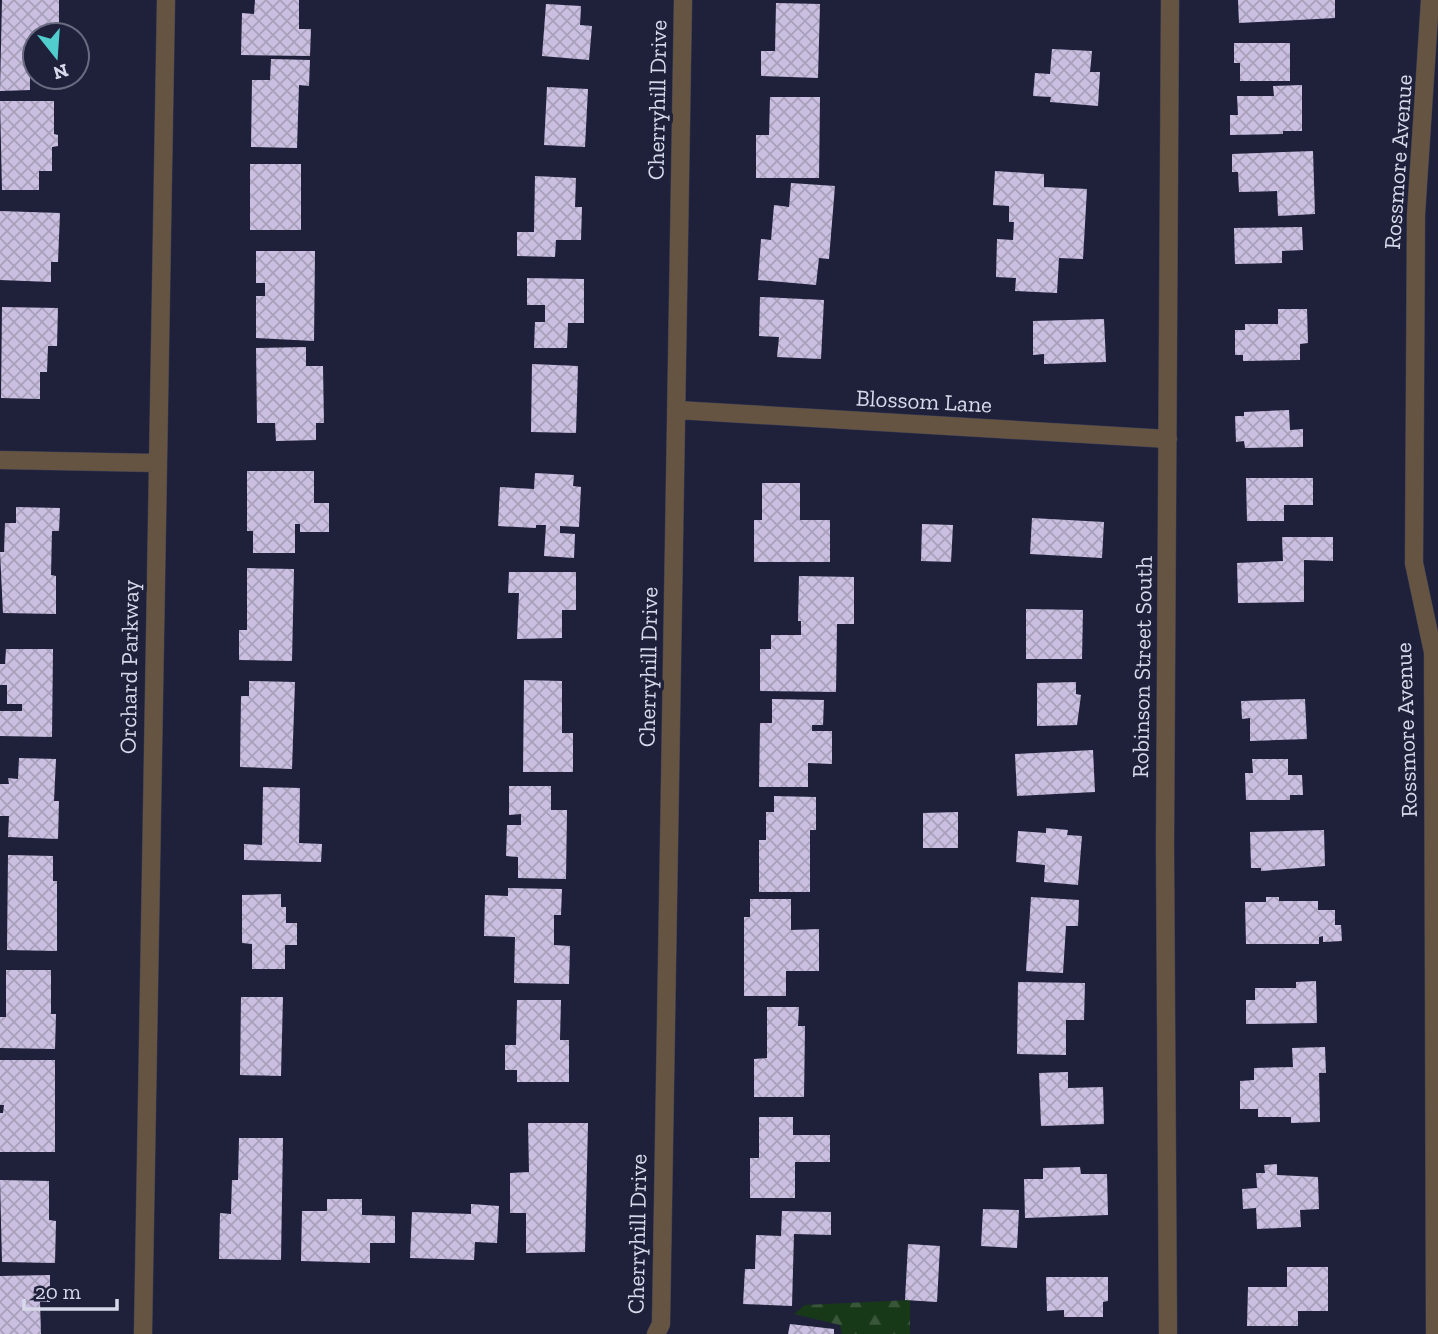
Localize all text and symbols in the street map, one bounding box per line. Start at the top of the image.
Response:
street label: Cherryhill Drive [642,20,672,180]
north arrow [21,21,91,91]
text: N [51,59,71,85]
street label: Rossmore Avenue [1378,74,1418,250]
street label: Blossom Lane [855,383,993,419]
street label: Robinson Street South [1126,556,1158,778]
street label: Orchard Parkway [113,579,145,754]
street label: Cherryhill Drive [633,587,663,747]
street label: Rossmore Avenue [1389,642,1423,818]
street label: Cherryhill Drive [622,1154,652,1314]
scale bar [24,1268,117,1312]
text: 20 m [35,1279,81,1304]

